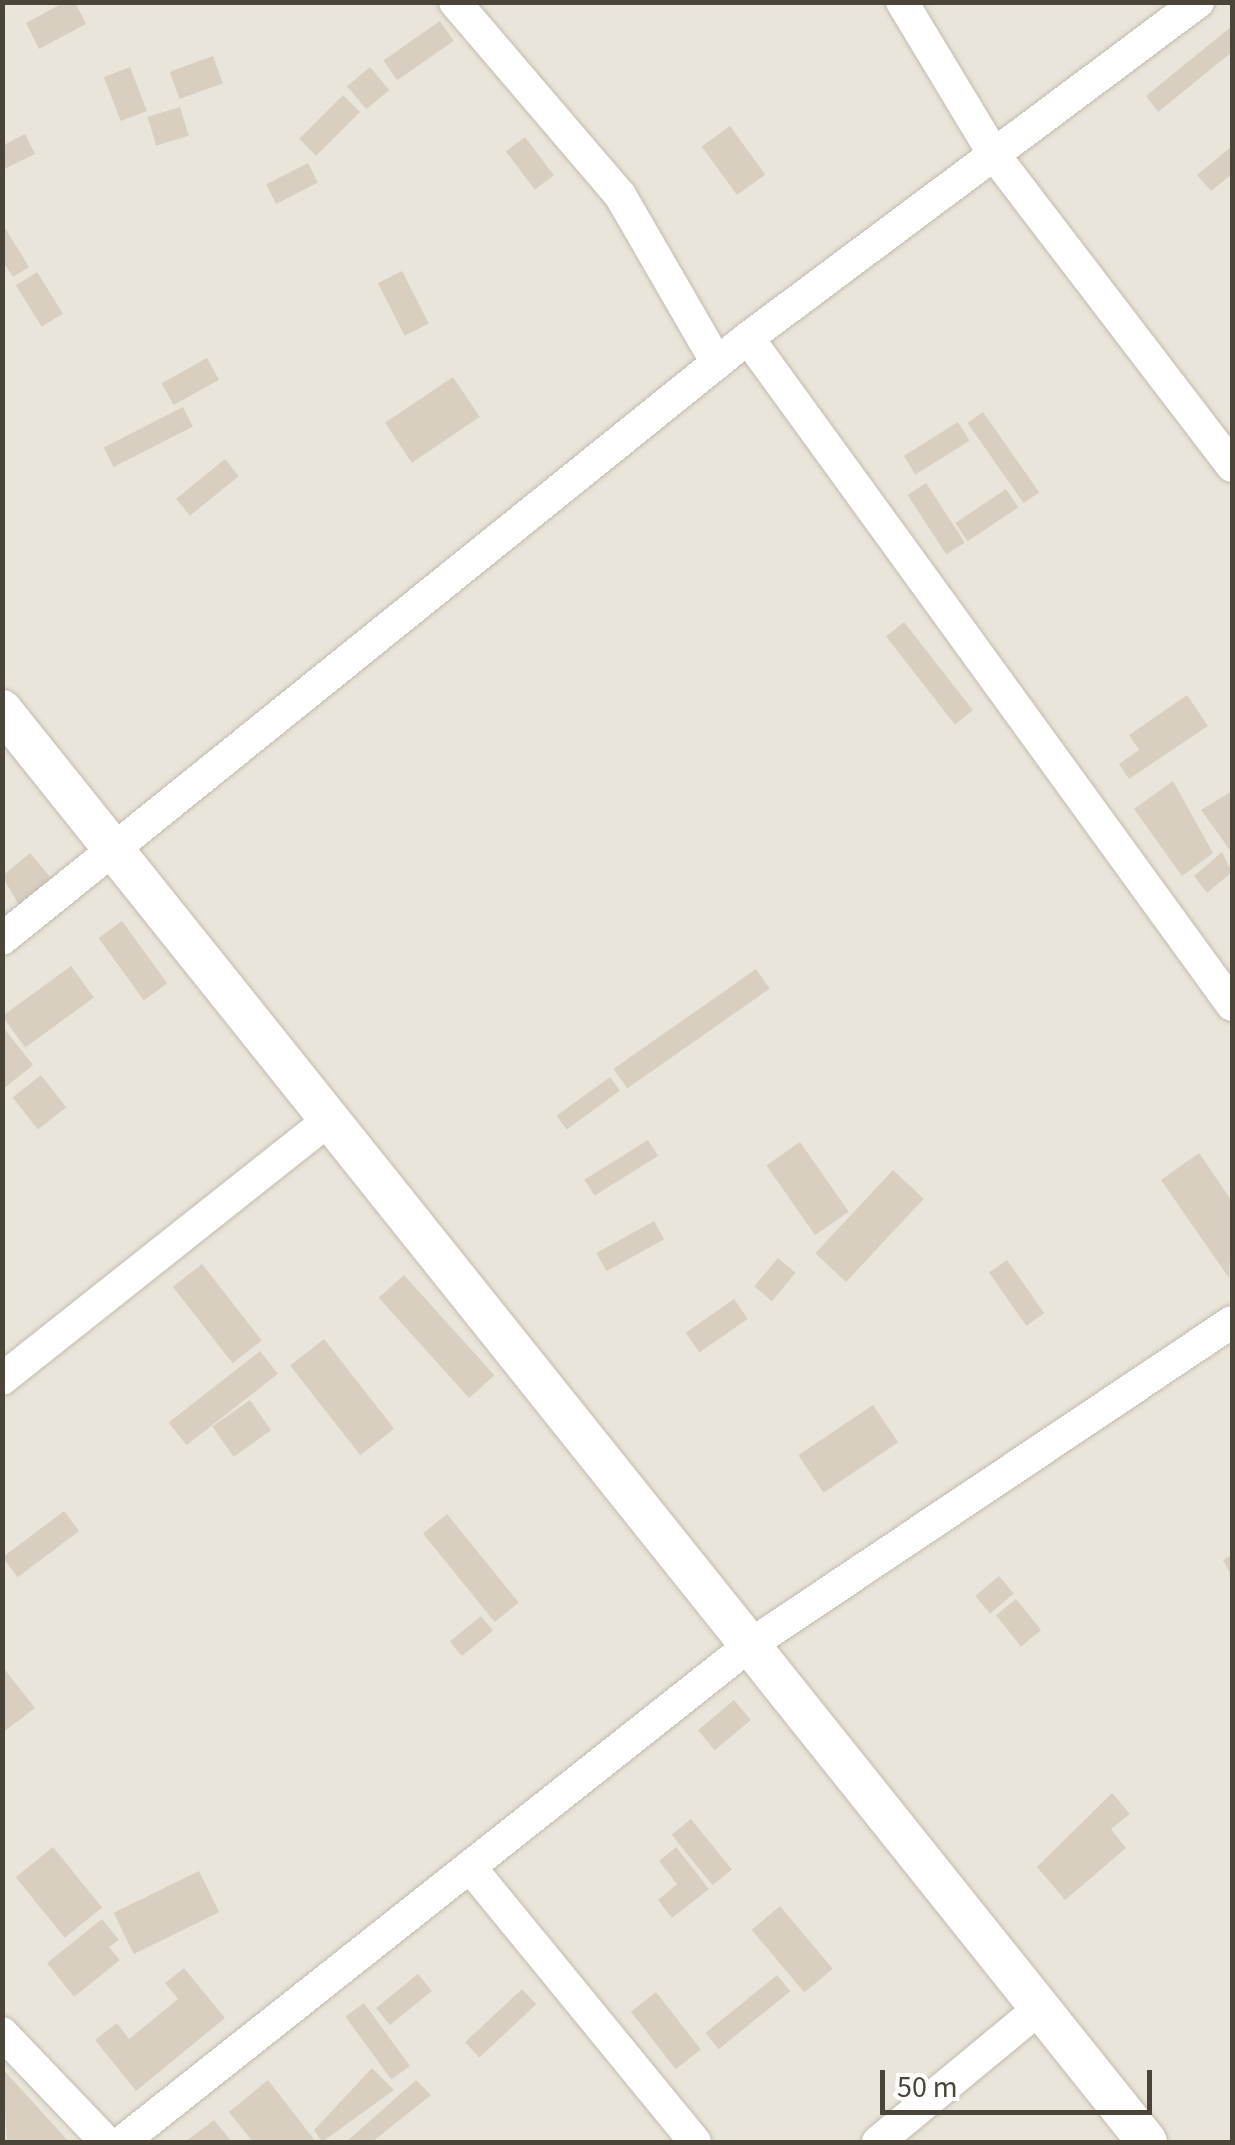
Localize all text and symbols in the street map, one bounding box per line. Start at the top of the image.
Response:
scale bar [885,2050,1158,2112]
text: 50 m [897,2066,958,2109]

